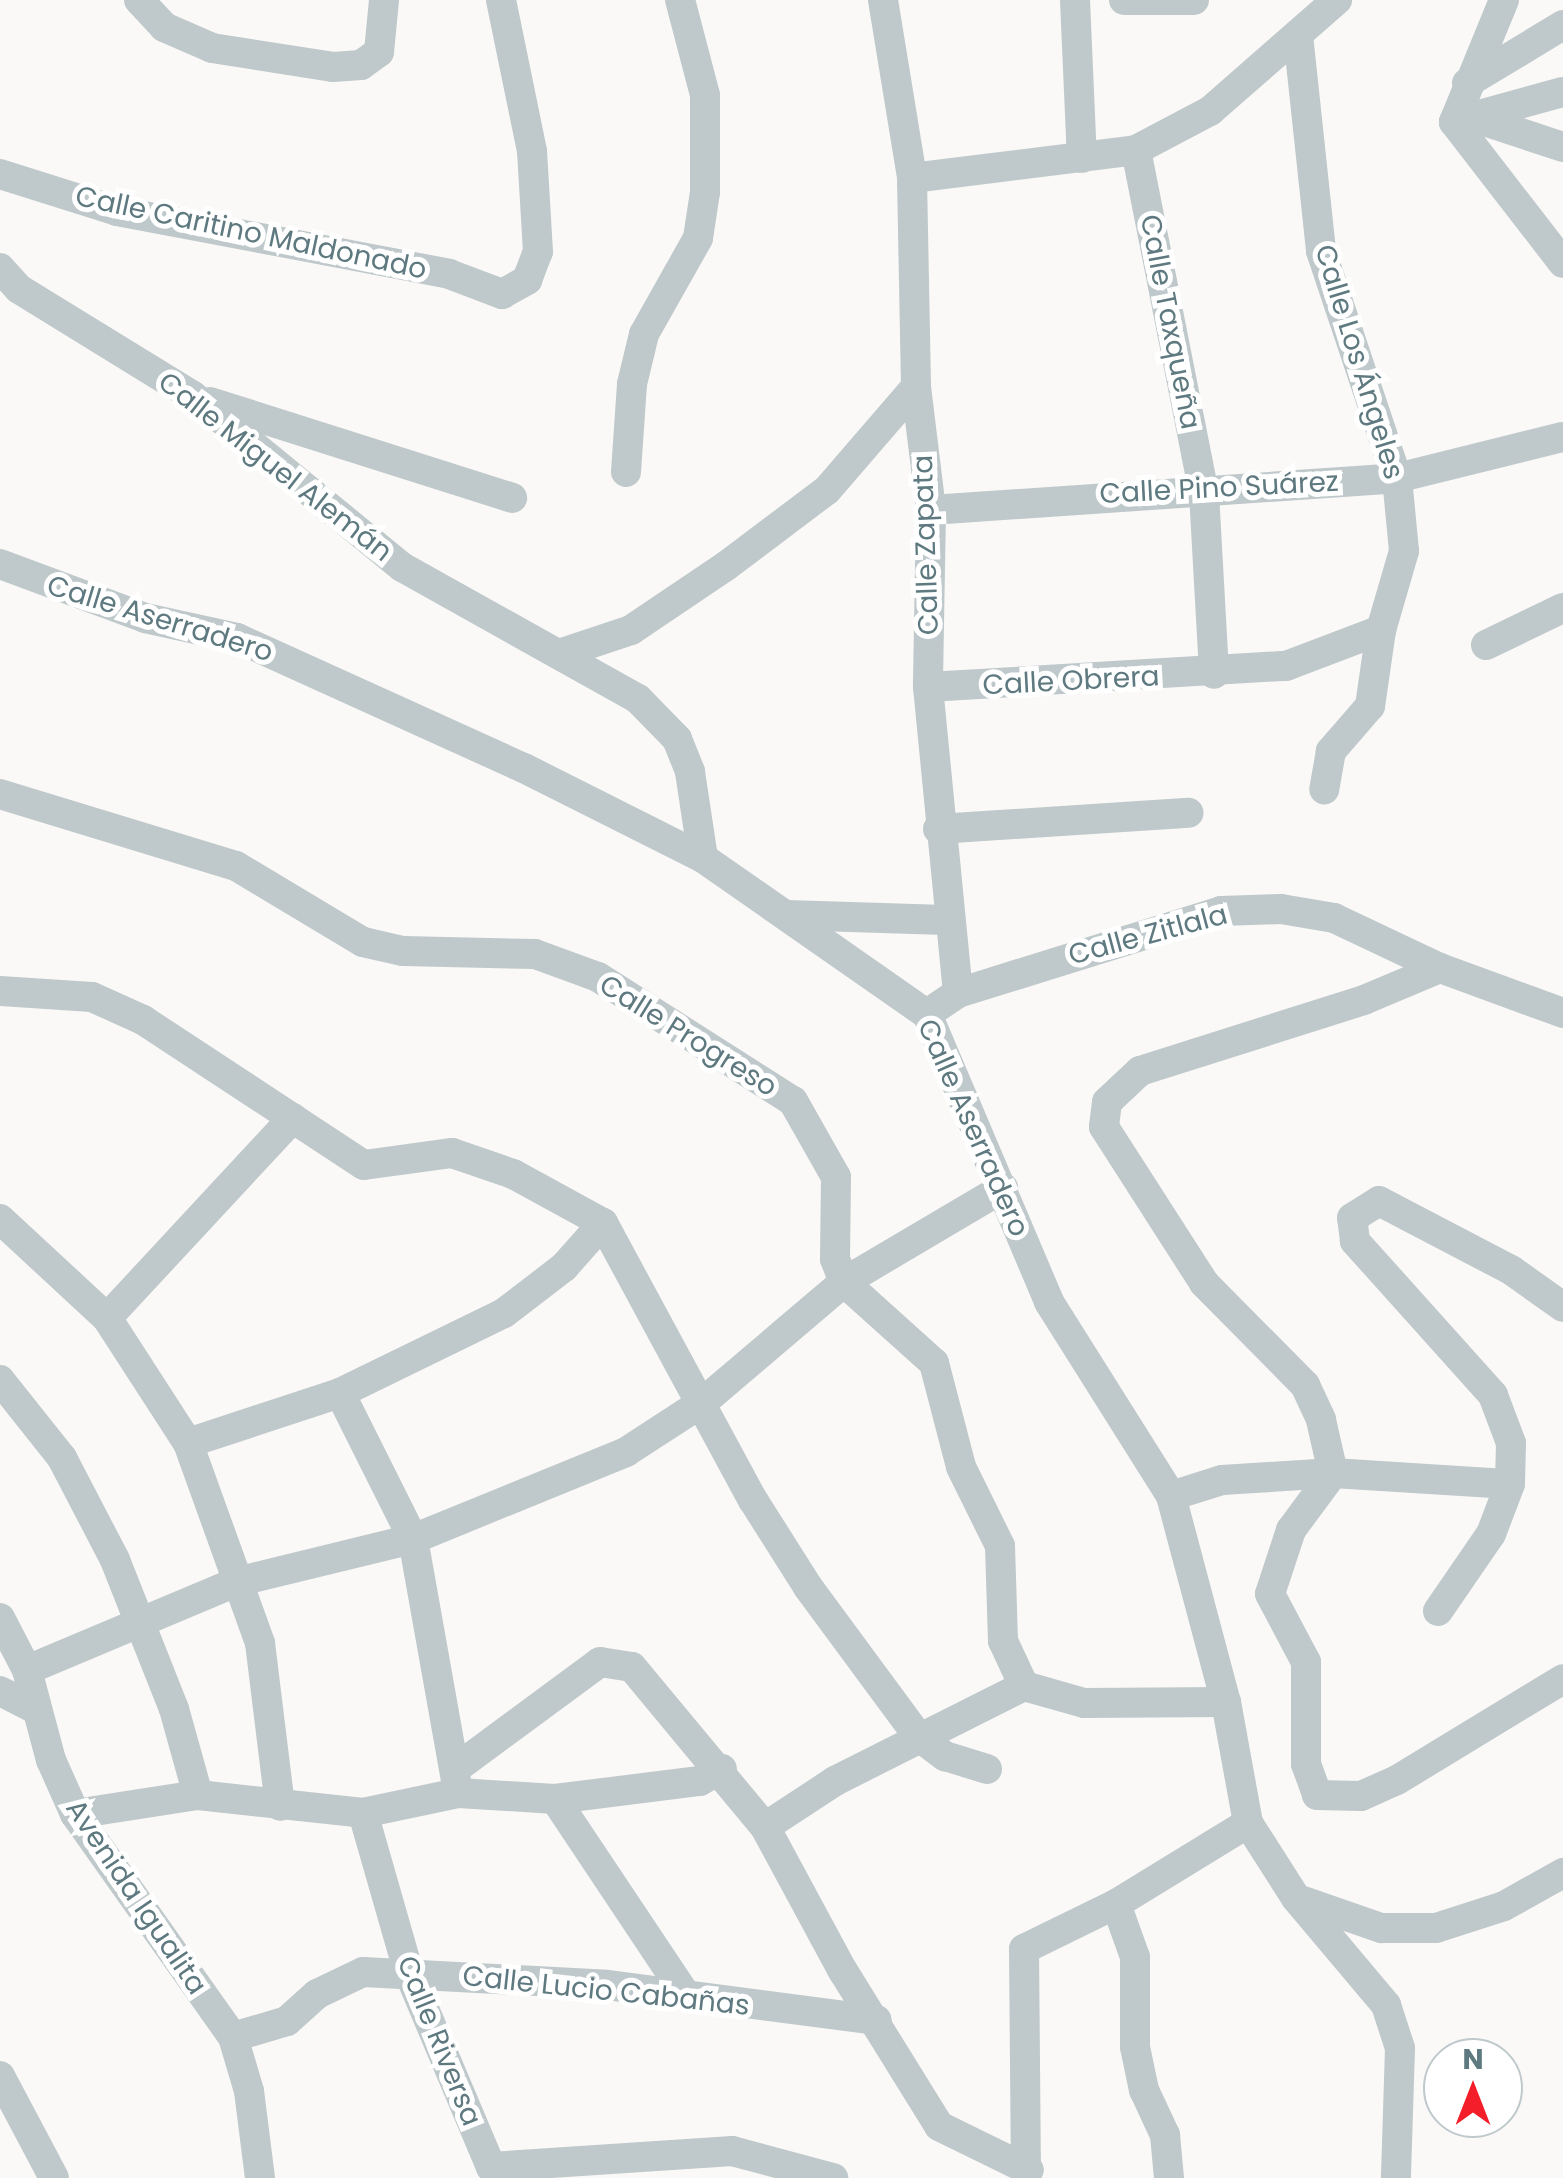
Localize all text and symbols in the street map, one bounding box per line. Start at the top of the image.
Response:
street label: Calle Caritino Maldonado [72,179,430,287]
street label: Calle Taxqueña [1133,212,1207,432]
street label: Calle Los Ángeles [1307,241,1411,483]
street label: Calle Miguel Alemán [151,365,399,569]
street label: Calle Zapata [906,454,946,636]
street label: Calle Pino Suárez [1099,465,1339,511]
street label: Calle Aserradero [43,569,277,669]
street label: Calle Obrera [982,660,1160,702]
street label: Calle Zitlala [1065,898,1231,972]
street label: Calle Progreso [593,968,783,1104]
street label: Calle Aserradero [910,1014,1036,1242]
street label: Avenida Igualita [58,1793,214,2001]
street label: Calle Riversa [390,1951,488,2131]
street label: Calle Lucio Cabañas [461,1959,751,2023]
north arrow [1423,2038,1523,2138]
text: N [1462,2040,1484,2079]

